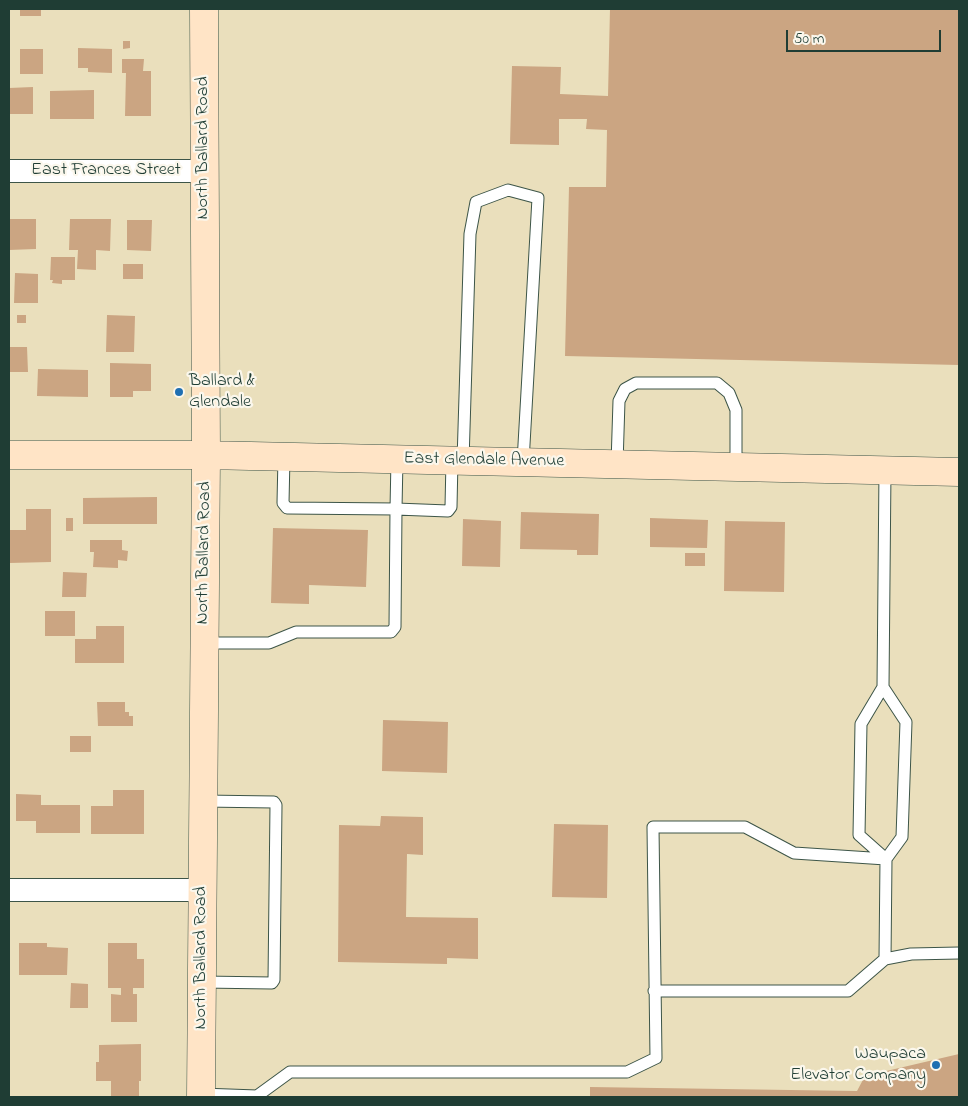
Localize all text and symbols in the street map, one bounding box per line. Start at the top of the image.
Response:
scale bar [788,20,943,52]
text: 50 m [794,28,824,50]
street label: North Ballard Road [193,76,215,220]
street label: East Frances Street [31,160,181,182]
place label: Ballard & Glendale [189,371,255,414]
marker: Ballard & Glendale [173,386,185,398]
street label: East Glendale Avenue [403,449,565,473]
street label: North Ballard Road [193,481,217,625]
street label: North Ballard Road [191,886,213,1030]
place label: Waupaca Elevator Company [790,1044,926,1086]
marker: Waupaca Elevator Company [930,1059,942,1071]

